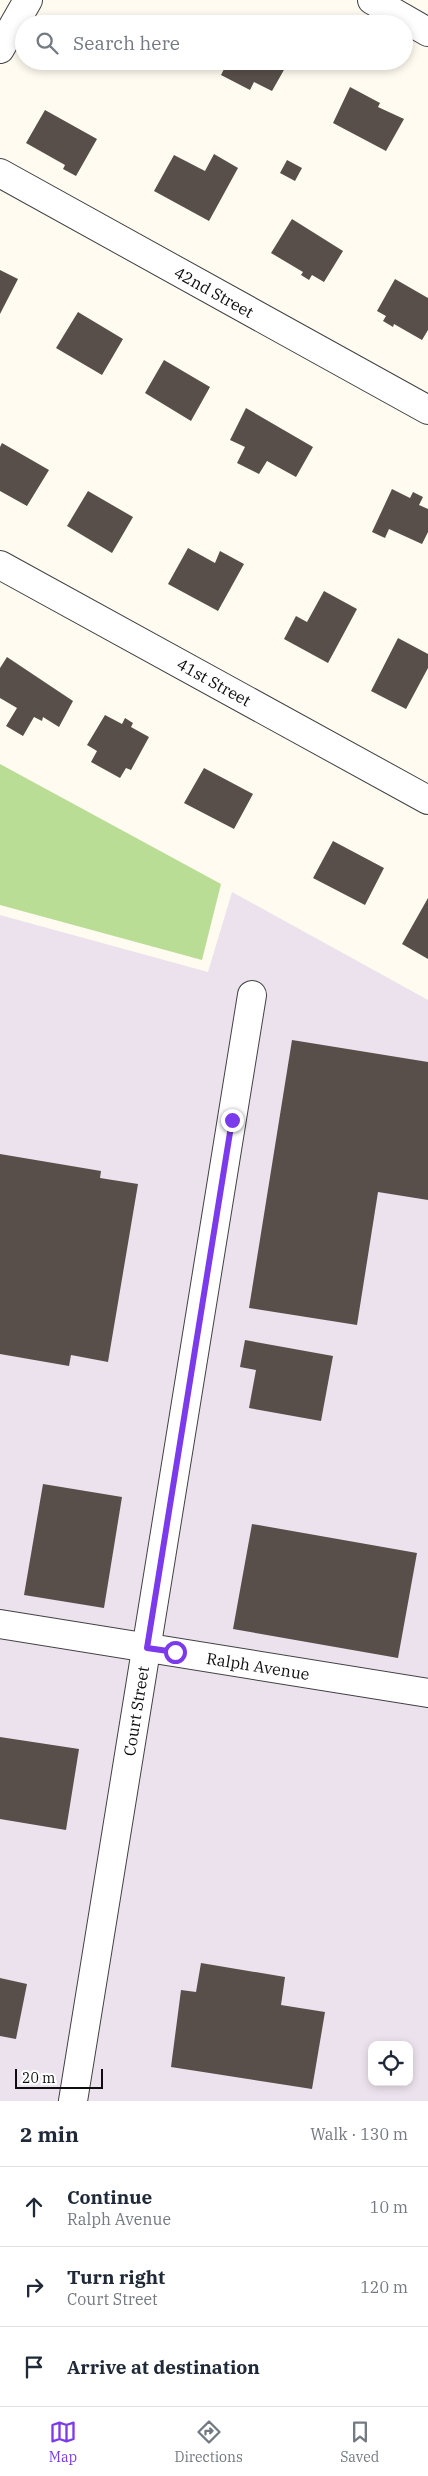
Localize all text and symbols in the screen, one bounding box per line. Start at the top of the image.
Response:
search box [15,15,413,70]
icon: search [33,29,61,57]
text: Search here [73,31,180,55]
street label: 42nd Street [171,262,258,322]
street label: 41st Street [174,654,255,711]
route end [221,1109,244,1132]
route start [164,1641,187,1664]
street label: Ralph Avenue [205,1648,311,1684]
street label: Court Street [119,1664,153,1757]
map controls [368,2041,413,2086]
button: locate [368,2041,413,2086]
scale bar [15,2066,102,2089]
text: 20 m [22,2069,55,2087]
text: 2 min [20,2120,79,2148]
text: Walk · 130 m [310,2124,408,2144]
text: Continue [67,2185,152,2209]
icon: ahead [20,2193,48,2221]
text: 10 m [370,2197,408,2217]
text: Ralph Avenue [67,2209,171,2229]
text: Turn right [67,2265,165,2289]
icon: right [20,2273,48,2301]
text: 120 m [360,2277,408,2297]
text: Court Street [67,2289,158,2309]
icon: arrive [20,2353,48,2381]
text: Arrive at destination [67,2355,260,2379]
tab: Map [49,2418,77,2466]
tab: Directions [175,2418,243,2466]
tab: Saved [340,2418,379,2466]

